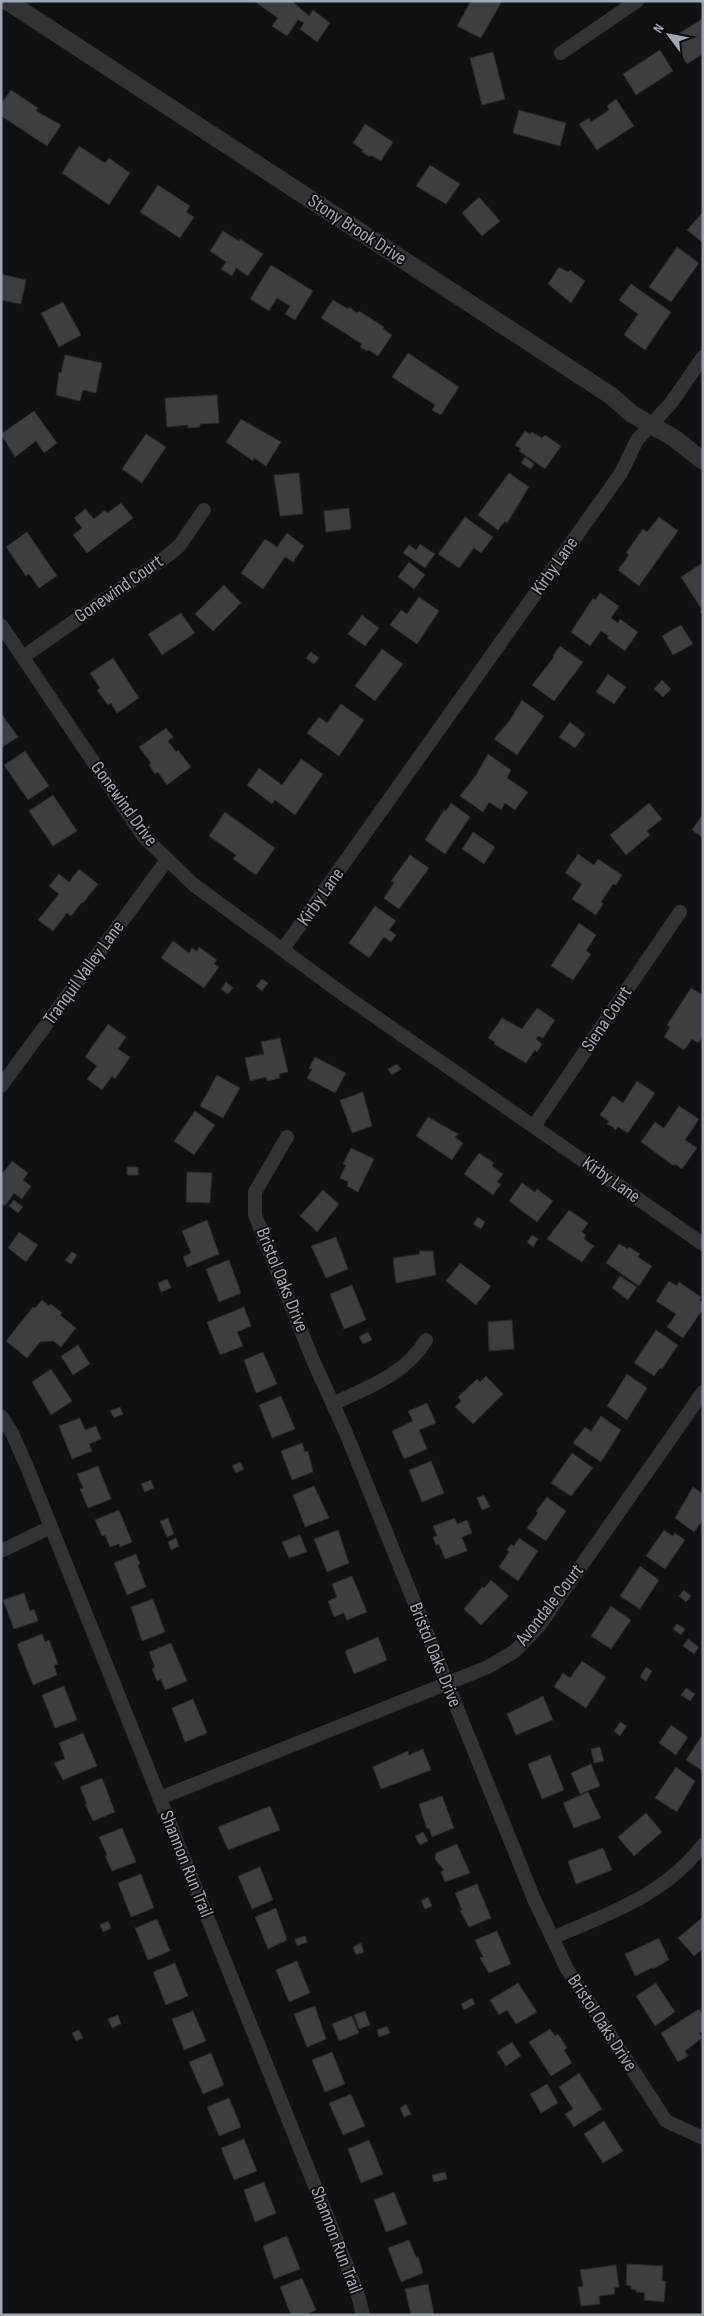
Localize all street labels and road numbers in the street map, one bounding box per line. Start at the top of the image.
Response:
street label: Stony Brook Drive [303,190,411,270]
street label: Kirby Lane [527,532,583,600]
street label: Gonewind Court [70,550,168,628]
street label: Gonewind Drive [85,757,163,851]
street label: Kirby Lane [293,863,349,931]
street label: Tranquil Valley Lane [38,916,130,1030]
street label: Siena Court [577,982,637,1056]
street label: Kirby Lane [577,1152,645,1208]
street label: Bristol Oaks Drive [251,1224,313,1336]
street label: Avondale Court [510,1560,589,1651]
street label: Bristol Oaks Drive [404,1599,466,1711]
street label: Shannon Run Trail [154,1807,218,1921]
street label: Bristol Oaks Drive [562,1970,642,2076]
street label: Shannon Run Trail [305,2183,367,2297]

